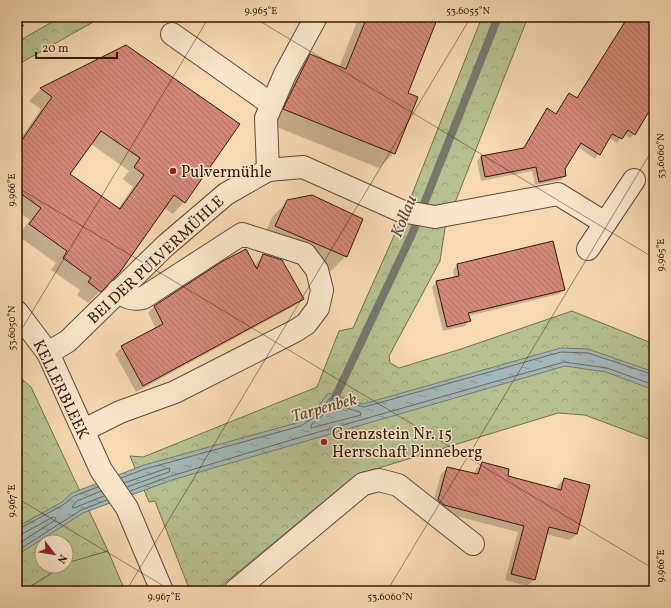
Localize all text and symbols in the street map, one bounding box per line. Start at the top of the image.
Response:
text: 9.965°E [245,4,277,18]
text: 53.6055°N [446,4,491,18]
scale bar [36,34,117,60]
text: 20 m [42,41,69,57]
text: 53.6060°N [654,133,668,179]
place label: Pulvermühle [181,162,272,184]
marker: Pulvermühle [168,166,178,176]
text: 9.966°E [5,173,19,207]
street label: BEI DER PULVERMÜHLE [83,191,229,330]
water label: Kollau [386,192,423,241]
text: 9.965°E [654,239,668,271]
text: 53.6050°N [5,305,19,350]
street label: KELLERBLEEK [27,337,94,443]
water label: Tarpenbek [289,388,360,429]
place label: Grenzstein Nr. 15 Herrschaft Pinneberg [332,424,482,464]
marker: Grenzstein Nr. 15 Herrschaft Pinneberg [319,437,329,447]
text: 9.967°E [5,485,19,517]
north arrow [34,534,74,574]
text: 9.966°E [654,549,668,583]
text: N [53,551,70,566]
text: 9.967°E [148,590,180,604]
text: 53.6060°N [367,590,413,604]

